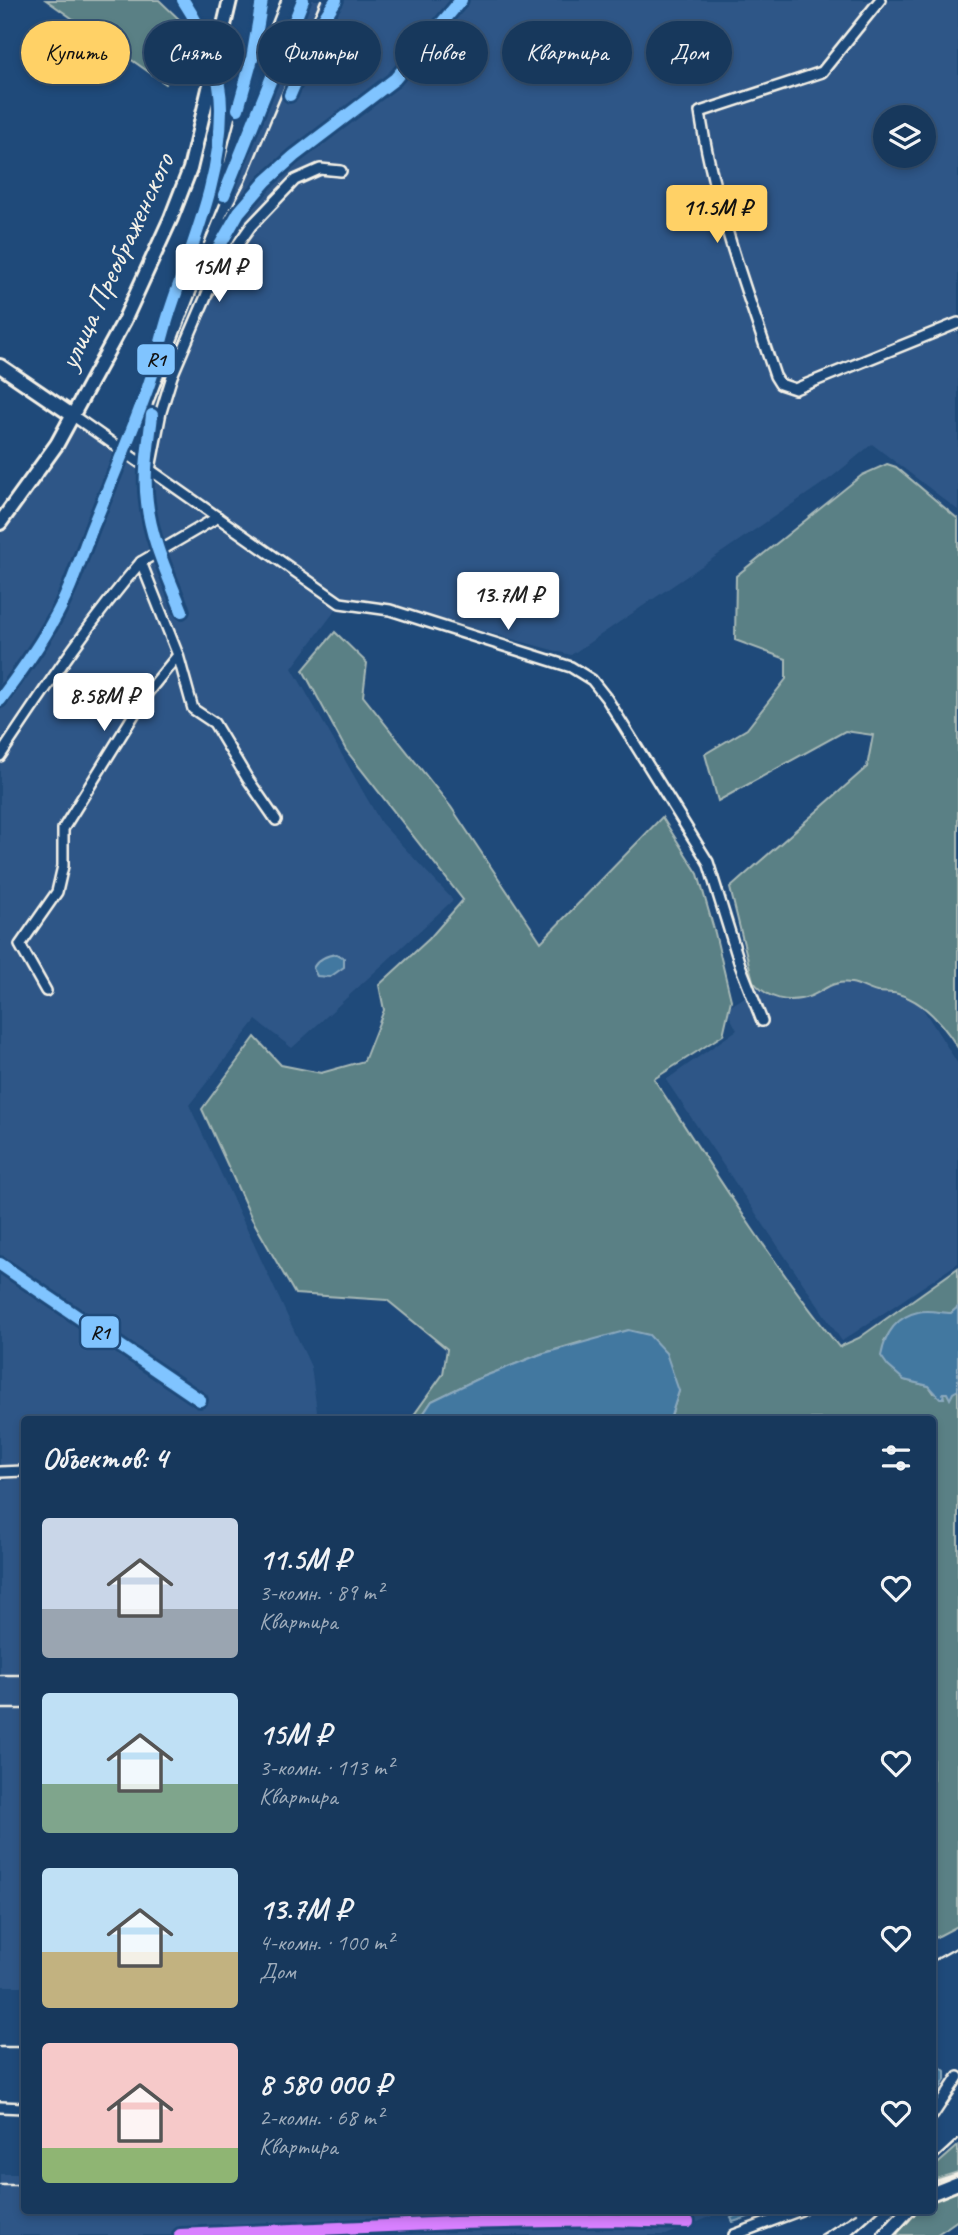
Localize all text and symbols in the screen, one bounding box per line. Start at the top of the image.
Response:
chip: Купить [21,21,130,84]
chip: Снять [144,21,244,84]
chip: Фильтры [258,21,381,84]
chip: Новое [395,21,488,84]
chip: Квартира [502,21,632,84]
chip: Дом [646,21,732,84]
map controls [873,105,936,168]
button: layers [873,105,936,168]
street label: улица Преображенского [48,146,183,377]
pin: 11.5M ₽ [652,186,782,245]
text: 11.5M ₽ [682,193,752,222]
pin: 15M ₽ [170,244,268,304]
text: 15M ₽ [192,252,246,281]
line badge: R1 [136,343,176,376]
text: R1 [147,348,168,372]
pin: 13.7M ₽ [443,572,573,632]
text: 13.7M ₽ [473,580,543,609]
pin: 8.58M ₽ [39,674,169,733]
text: 8.58M ₽ [69,681,139,710]
line badge: R1 [80,1315,120,1349]
text: R1 [91,1321,112,1345]
text: Объектов: 4 [42,1439,167,1477]
icon: filters [877,1439,915,1477]
text: 11.5M ₽ [259,1540,350,1578]
icon: home [98,1546,182,1630]
icon: heart [877,1569,915,1607]
text: 3-комн. · 89 m² [259,1578,383,1607]
text: Квартира [259,1607,337,1636]
text: 15M ₽ [259,1715,330,1753]
icon: home [98,1721,182,1805]
icon: heart [877,1744,915,1782]
text: 3-комн. · 113 m² [259,1753,393,1782]
text: Квартира [259,1782,337,1811]
text: 13.7M ₽ [259,1890,350,1928]
icon: home [98,1896,182,1980]
icon: heart [877,1919,915,1957]
text: 4-комн. · 100 m² [259,1928,393,1957]
text: Дом [259,1957,296,1986]
text: 8 580 000 ₽ [259,2065,390,2103]
icon: home [98,2071,182,2155]
icon: heart [877,2094,915,2132]
text: 2-комн. · 68 m² [259,2103,383,2132]
text: Квартира [259,2132,337,2161]

